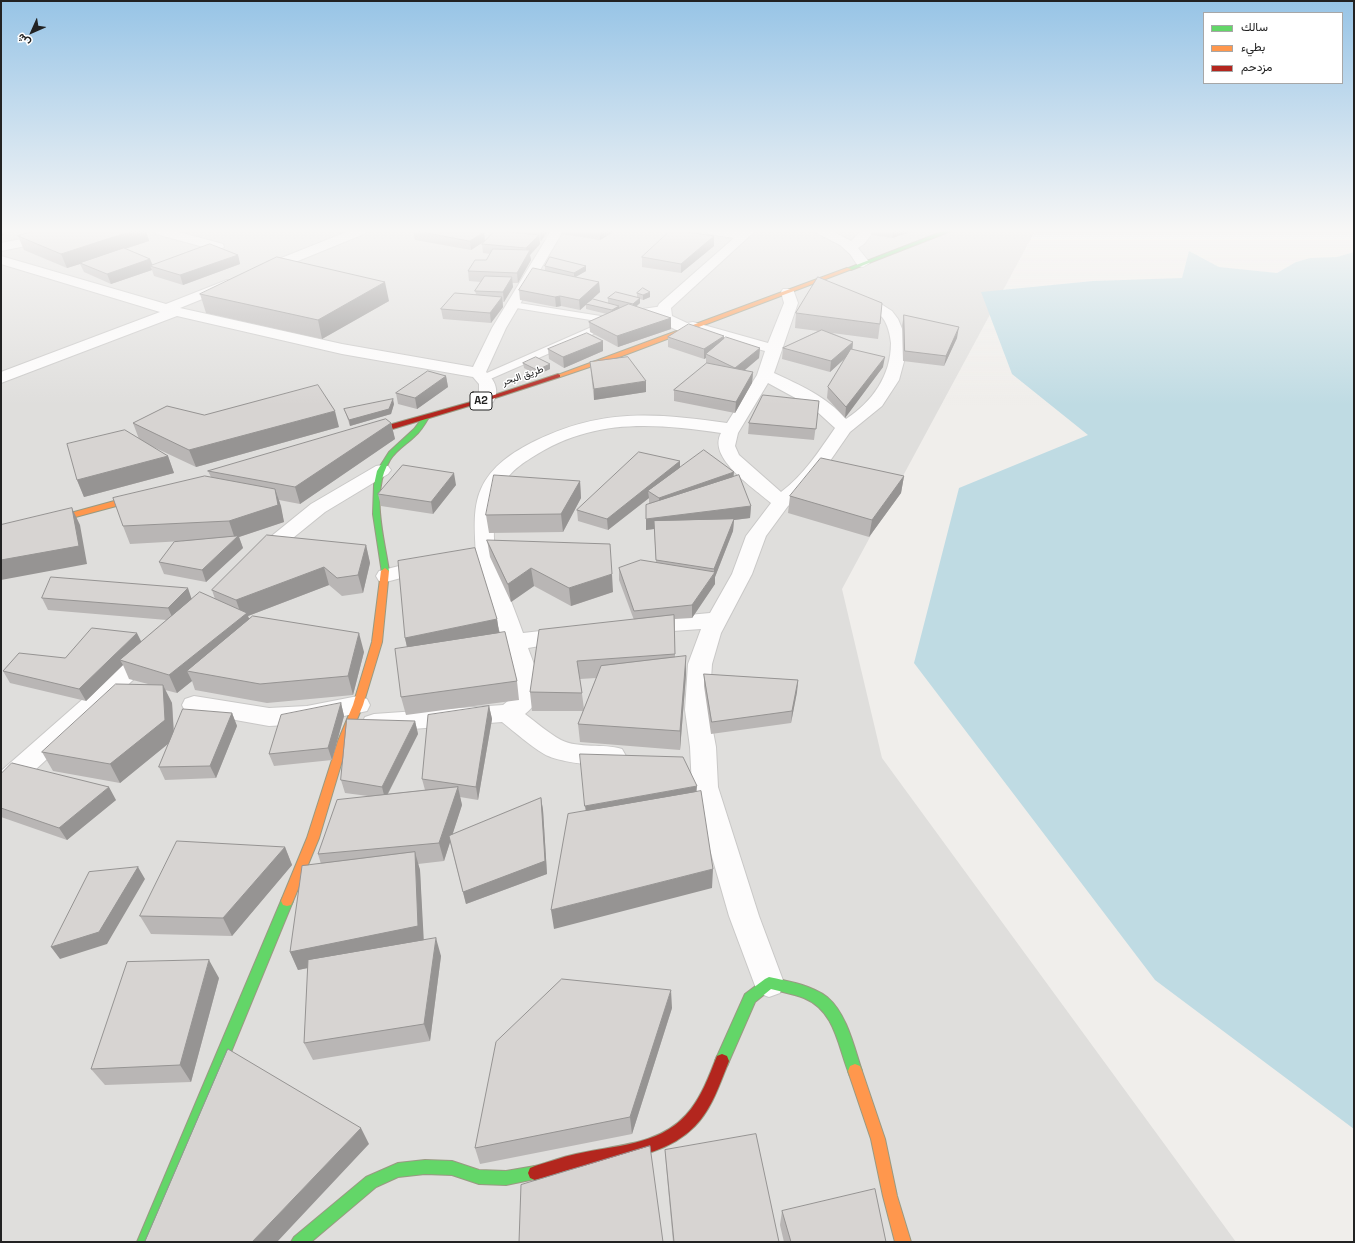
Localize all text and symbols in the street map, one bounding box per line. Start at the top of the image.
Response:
north arrow [12,12,52,52]
legend [1203,12,1343,84]
text: سالك [1241,19,1268,35]
text: ش [14,31,33,50]
text: بطيء [1241,39,1265,55]
text: مزدحم [1241,59,1272,75]
street label: طريق البحر [501,363,545,389]
road number: A2 [470,392,492,410]

